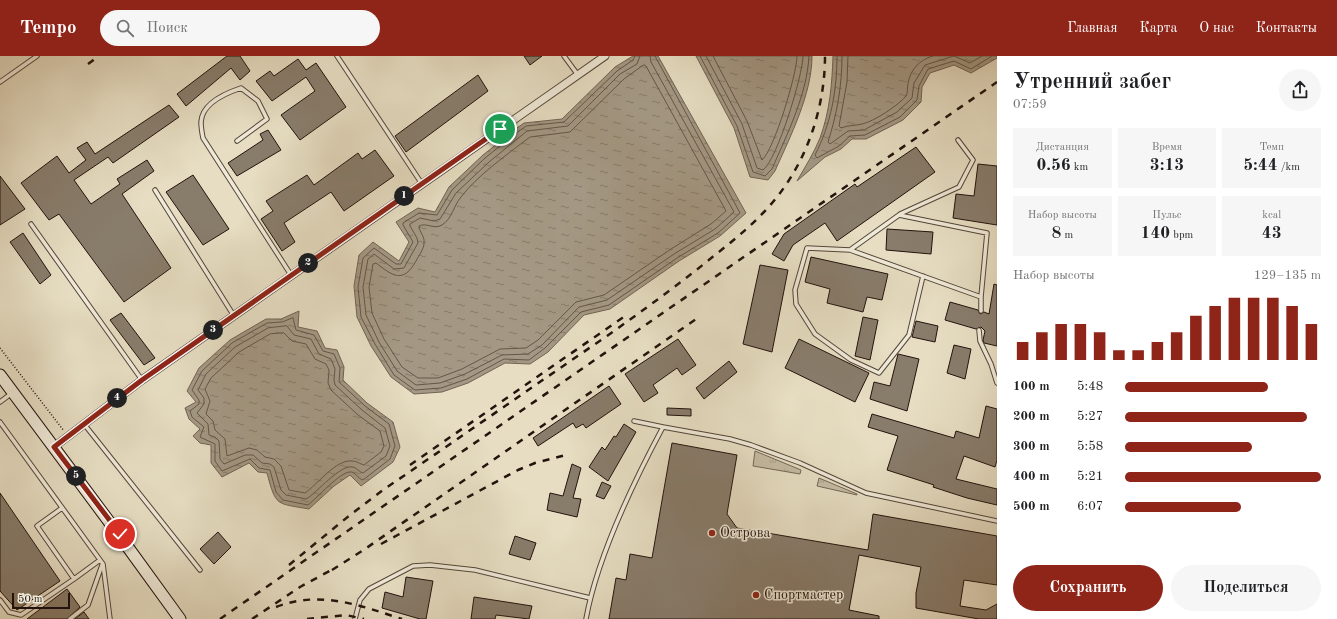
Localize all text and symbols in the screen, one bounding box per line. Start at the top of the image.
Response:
search box [100,10,380,46]
icon: search [114,17,136,39]
text: Tempo [20,19,76,38]
text: Поиск [146,21,188,36]
text: Главная [1067,21,1117,35]
text: Карта [1139,21,1177,35]
text: О нас [1199,21,1234,35]
text: Контакты [1256,21,1317,35]
button: share [1279,69,1321,111]
text: Утренний забег [1013,71,1171,93]
text: 07:59 [1013,98,1047,111]
pin [483,112,517,146]
icon: arrive [489,118,511,140]
text: Дистанция [1036,142,1089,153]
text: Время [1152,142,1182,153]
text: Темп [1259,142,1284,153]
text: 0.56 [1036,157,1071,174]
text: 3:13 [1150,157,1184,174]
text: 5:44 [1243,157,1278,174]
text: km [1071,162,1088,173]
text: /km [1278,162,1300,173]
pin: 1 [394,186,414,206]
text: 1 [401,190,407,201]
text: Набор высоты [1028,210,1097,221]
text: Пульс [1152,210,1182,221]
text: kcal [1262,210,1281,221]
text: 8 [1051,225,1061,242]
text: 140 [1141,225,1170,242]
text: 43 [1262,225,1282,242]
text: m [1061,230,1073,241]
text: bpm [1170,230,1193,241]
pin: 2 [298,253,318,273]
text: 2 [305,257,311,268]
text: Набор высоты [1013,269,1095,282]
text: 129–135 m [1254,269,1321,282]
pin: 3 [203,320,223,340]
text: 3 [210,324,216,335]
text: 100 m [1013,380,1050,393]
text: 5:48 [1077,380,1103,393]
pin: 4 [107,388,127,408]
text: 4 [114,392,120,403]
text: 200 m [1013,410,1050,423]
text: 5:27 [1077,410,1103,423]
text: 300 m [1013,440,1050,453]
text: 5:58 [1077,440,1103,453]
pin: 5 [66,466,86,486]
text: 5 [73,470,79,481]
text: 400 m [1013,470,1050,483]
text: 5:21 [1077,470,1103,483]
text: 500 m [1013,500,1050,513]
text: 6:07 [1077,500,1103,513]
pin [103,517,137,551]
icon: check [109,523,131,545]
place label: Острова [720,526,770,540]
marker: Острова [707,528,717,538]
button: Сохранить [1013,565,1163,611]
button: Поделиться [1171,565,1321,611]
place label: Спортмастер [764,588,843,602]
marker: Спортмастер [751,590,761,600]
scale bar [12,591,70,610]
text: 50 m [18,594,43,605]

